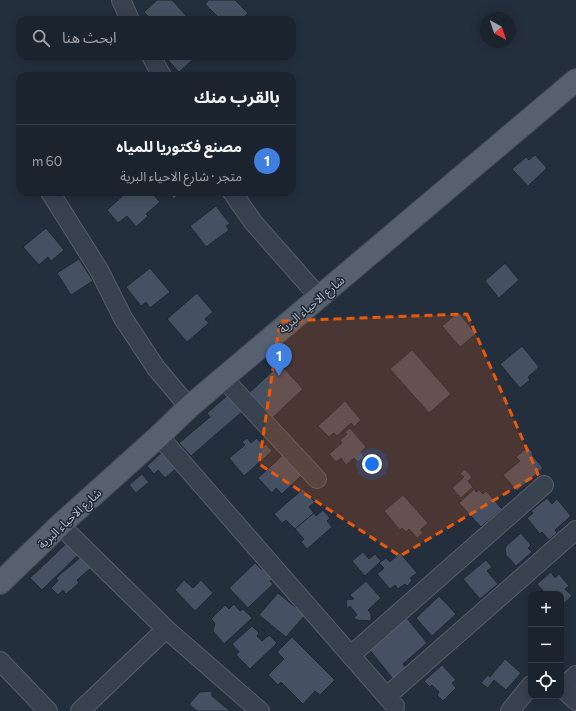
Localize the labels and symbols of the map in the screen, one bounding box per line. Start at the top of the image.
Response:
north arrow [480,12,516,48]
street label: شارع الاحياء البرية [275,272,349,338]
pin: 1 [266,343,292,376]
your location [362,454,382,474]
street label: شارع الاحياء البرية [34,485,106,553]

